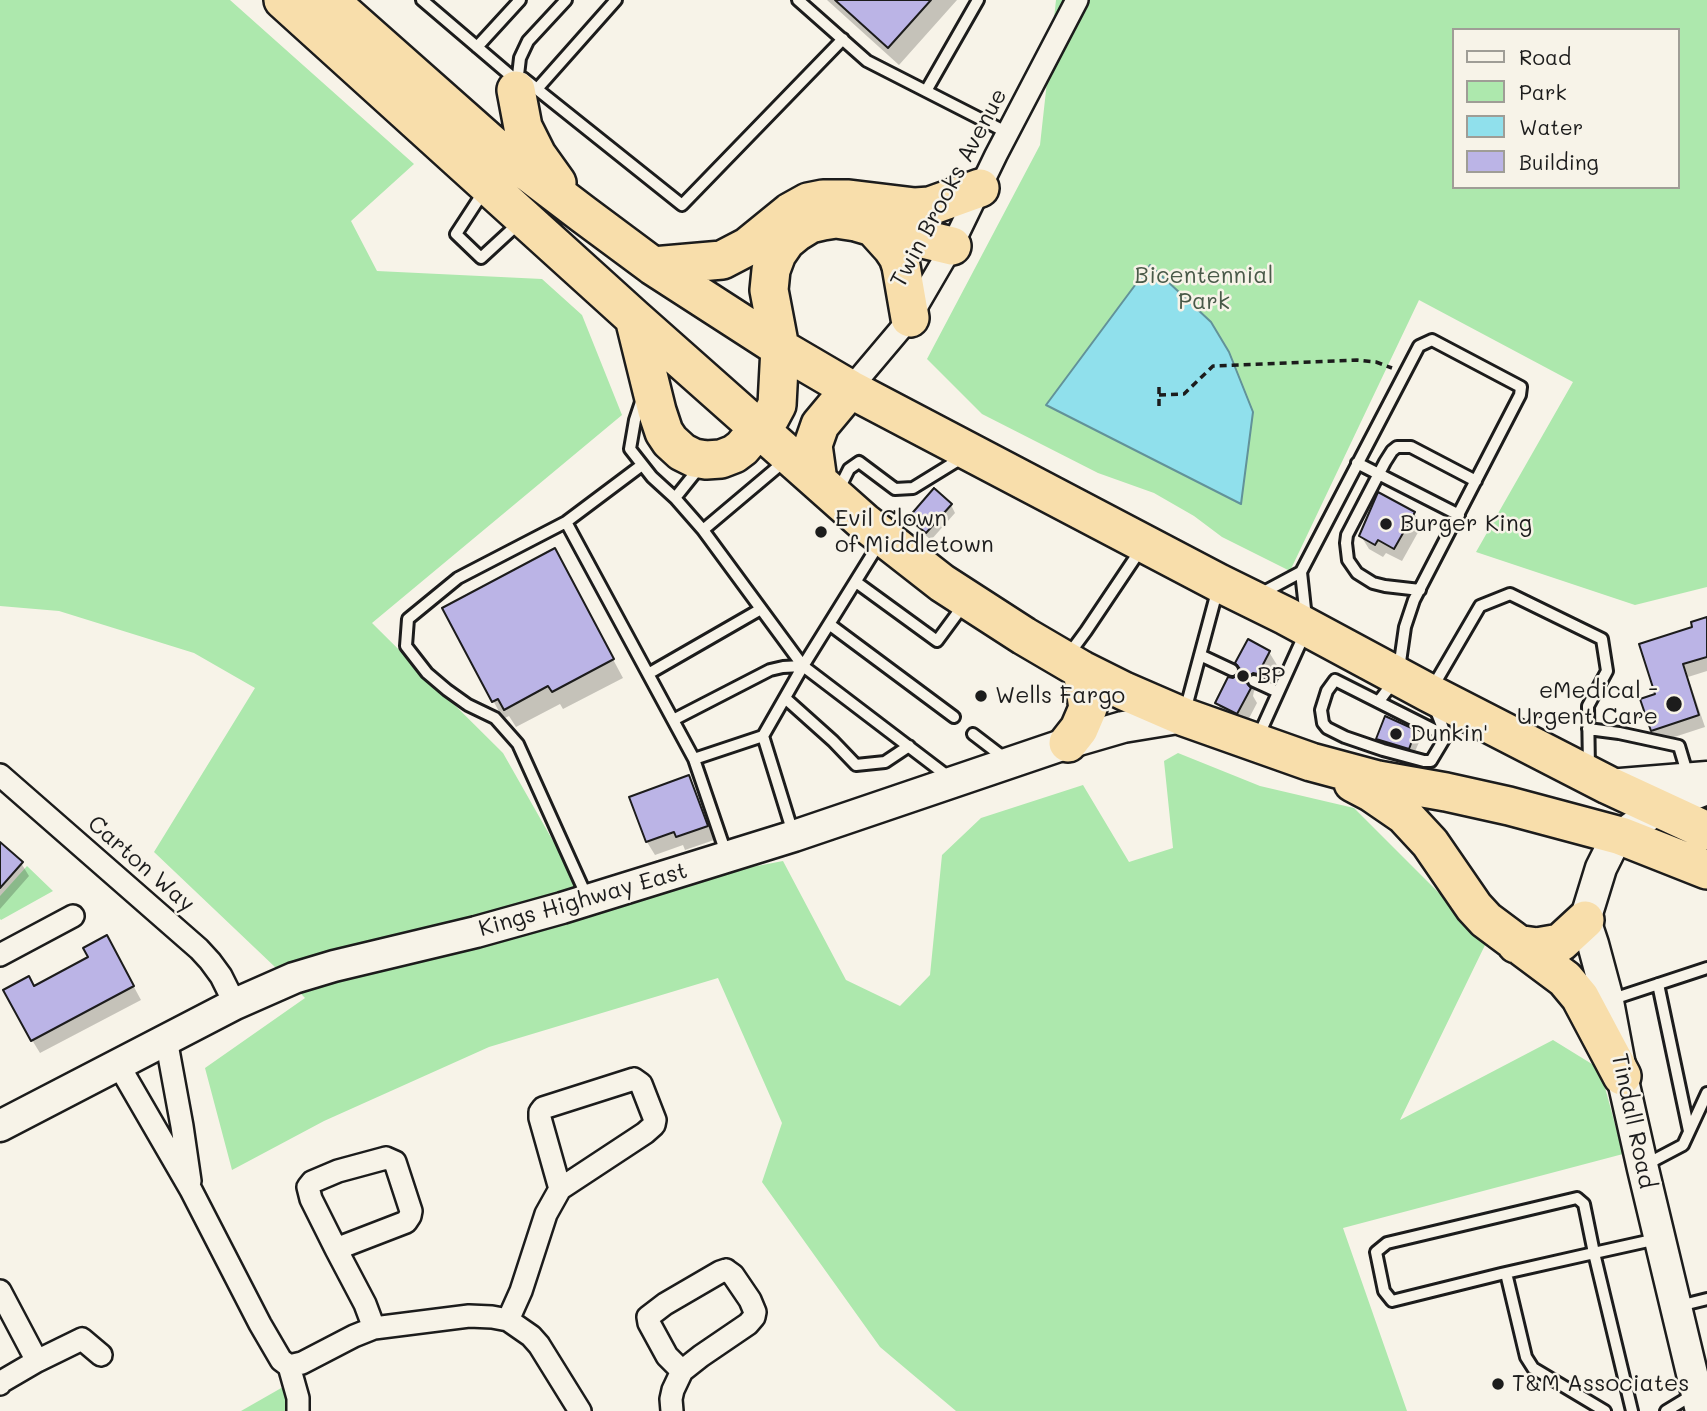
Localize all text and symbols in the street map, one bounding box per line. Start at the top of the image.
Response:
legend [1452,28,1679,189]
text: Road [1519,43,1571,70]
text: Park [1519,78,1567,105]
street label: Twin Brooks Avenue [885,84,1013,292]
text: Water [1519,113,1583,140]
text: Building [1519,148,1599,175]
park label: Bicentennial Park [1135,262,1273,316]
place label: Evil Clown of Middletown [835,505,994,559]
place label: Burger King [1400,510,1532,538]
marker: Burger King [1378,516,1394,532]
marker: Evil Clown of Middletown [813,524,829,540]
place label: BP [1257,662,1285,690]
marker: BP [1235,668,1251,684]
place label: eMedical - Urgent Care [1517,677,1658,731]
place label: Wells Fargo [995,682,1125,710]
marker: Wells Fargo [973,688,989,704]
marker: eMedical - Urgent Care [1664,694,1684,714]
place label: Dunkin' [1410,720,1488,748]
marker: Dunkin' [1388,726,1404,742]
street label: Carton Way [82,810,200,918]
street label: Kings Highway East [476,857,690,943]
street label: Tindall Road [1605,1051,1661,1191]
place label: T&M Associates [1512,1370,1689,1398]
marker: T&M Associates [1490,1376,1506,1392]

